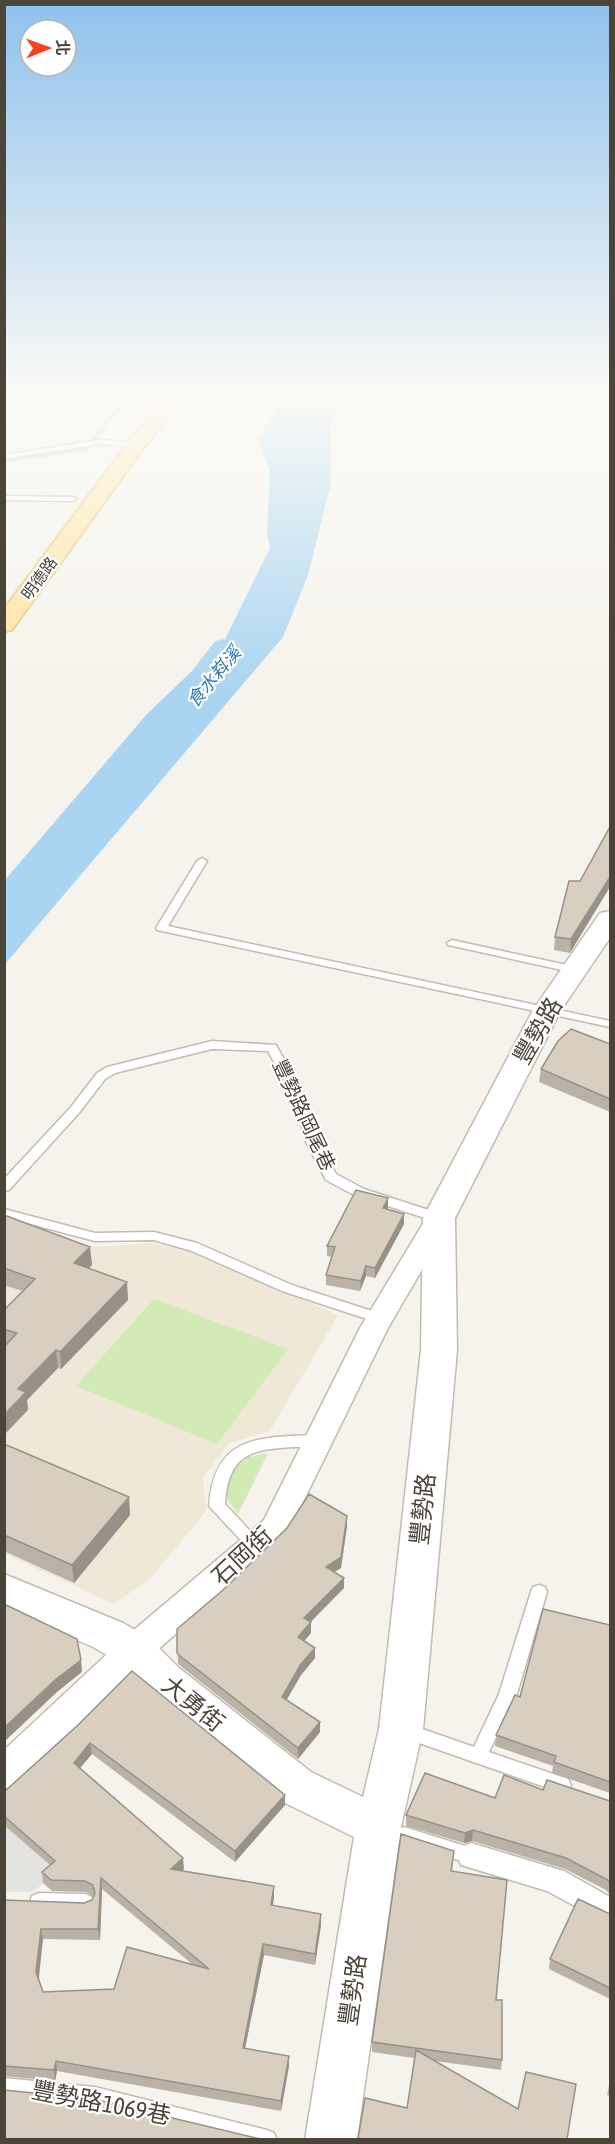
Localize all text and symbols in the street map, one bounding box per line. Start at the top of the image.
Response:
north arrow [18,18,78,78]
text: 北 [54,40,72,56]
street label: 明德路 [18,553,60,603]
water label: 食水嵙溪 [182,640,247,711]
street label: 豐勢路 [508,993,567,1069]
street label: 豐勢路岡尾巷 [269,1056,340,1174]
street label: 豐勢路 [405,1472,440,1546]
street label: 石岡街 [206,1521,277,1590]
street label: 大勇街 [157,1670,230,1737]
street label: 豐勢路 [334,1952,371,2027]
street label: 豐勢路1069巷 [29,2076,173,2129]

